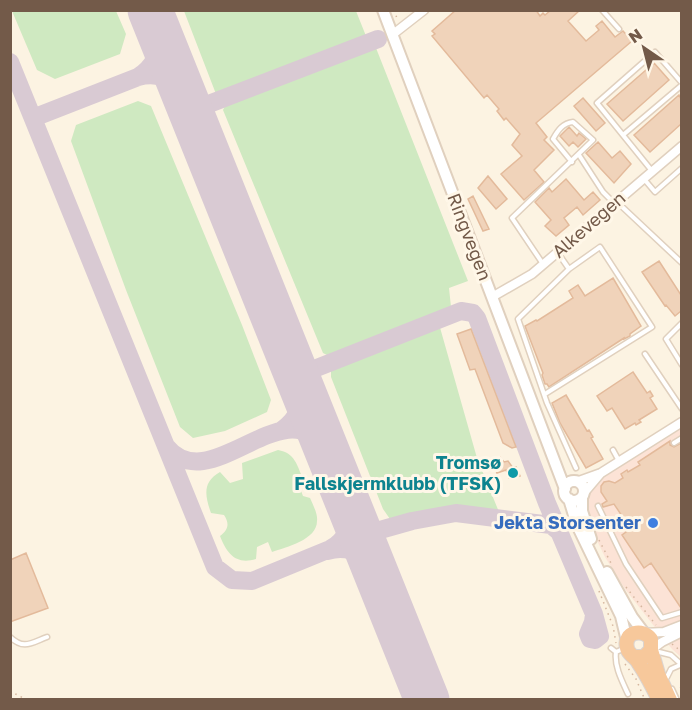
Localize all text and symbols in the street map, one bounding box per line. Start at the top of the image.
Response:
north arrow [614,18,674,78]
text: N [625,24,646,47]
street label: Alkevegen [547,186,630,262]
street label: Ringvegen [443,190,497,284]
place label: Tromsø Fallskjermklubb (TFSK) [294,451,501,494]
marker: Tromsø Fallskjermklubb (TFSK) [506,466,520,480]
place label: Jekta Storsenter [494,511,641,533]
marker: Jekta Storsenter [646,516,660,530]

